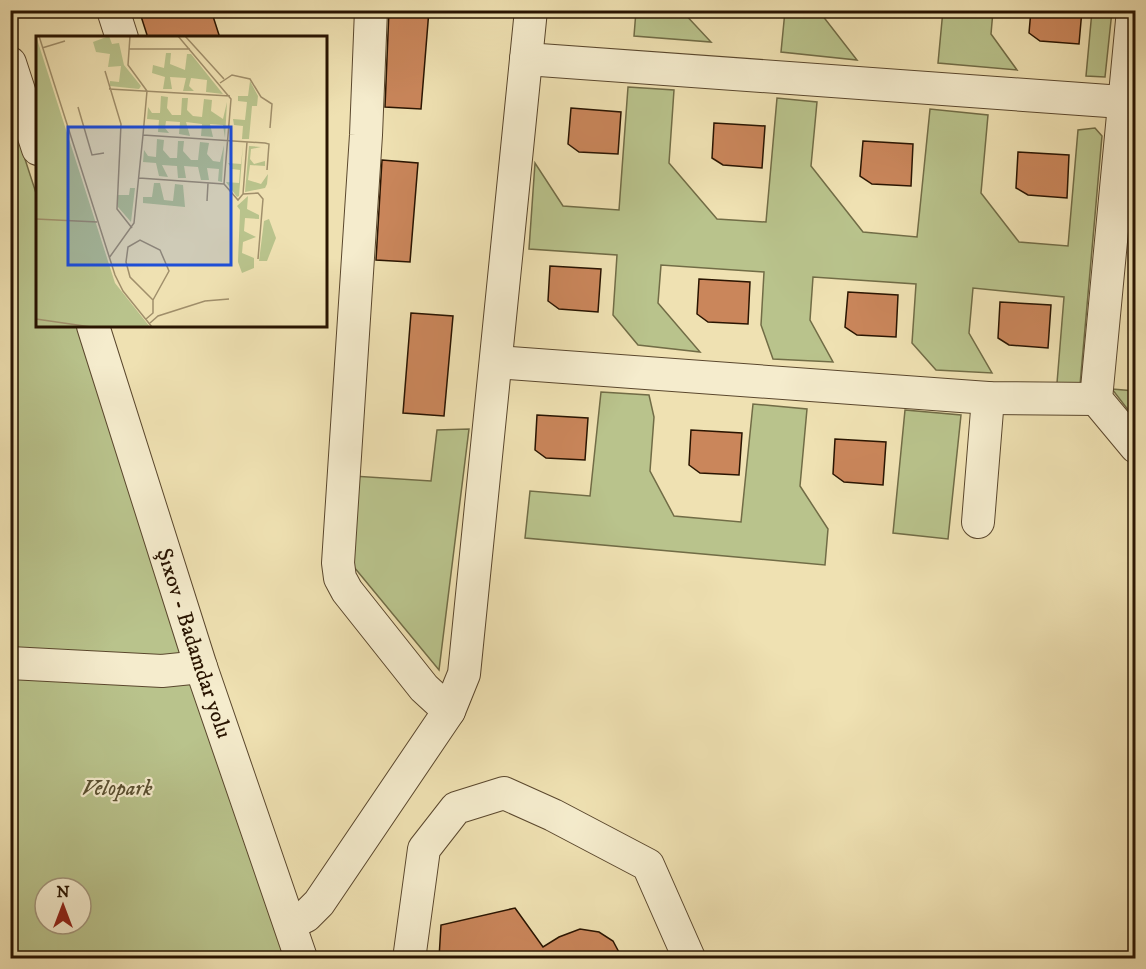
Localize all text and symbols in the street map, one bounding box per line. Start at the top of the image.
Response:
inset map [36,36,327,327]
street label: Şıxov - Badamdar yolu [151,545,238,742]
park label: Velopark [82,775,153,802]
north arrow [33,876,93,936]
text: N [56,882,70,902]

